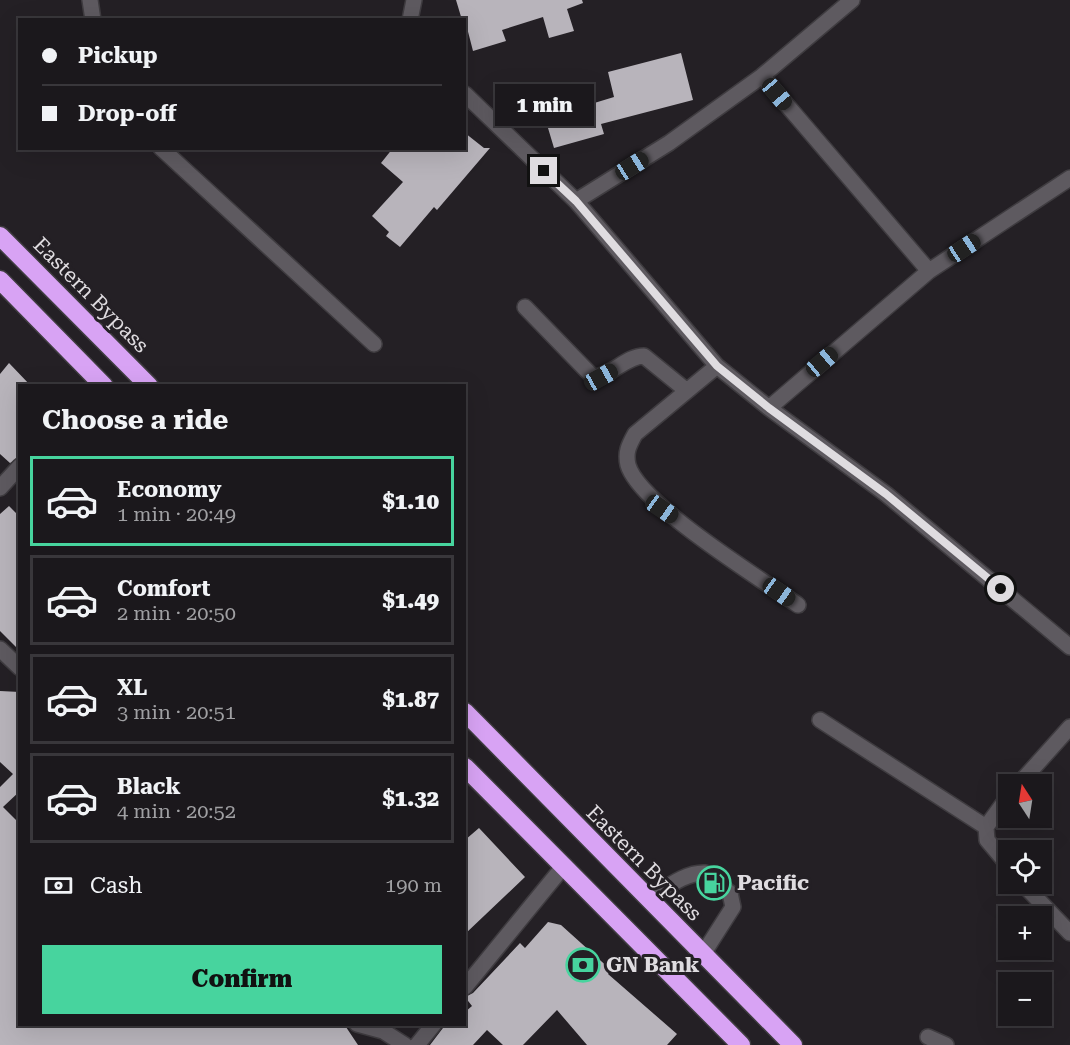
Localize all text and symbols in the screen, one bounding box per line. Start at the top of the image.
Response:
text: Pickup [78,43,158,68]
car [759,74,795,114]
callout: 1 min [494,84,594,126]
text: 1 min [516,93,573,117]
text: Drop-off [78,101,176,126]
car [612,149,652,183]
route end [530,157,557,184]
car [944,231,984,265]
street label: Eastern Bypass [28,232,154,358]
car [802,344,842,380]
car [581,360,621,394]
text: Choose a ride [42,404,228,436]
icon: car [45,474,99,528]
text: Economy [117,477,221,502]
text: $1.10 [382,489,439,514]
car [642,491,682,527]
text: 1 min · 20:49 [117,502,236,526]
icon: car [45,573,99,627]
car [759,574,799,610]
route start [987,575,1014,602]
text: Comfort [117,576,210,601]
text: $1.49 [382,588,439,613]
text: 2 min · 20:50 [117,601,236,625]
icon: car [45,672,99,726]
text: XL [117,675,147,700]
text: $1.87 [382,687,439,712]
text: 3 min · 20:51 [117,700,236,724]
icon: car [45,771,99,825]
text: Black [117,774,181,799]
north arrow [998,774,1052,828]
map controls [998,774,1052,1026]
text: $1.32 [382,786,439,811]
text: 4 min · 20:52 [117,799,236,823]
street label: Eastern Bypass [581,800,707,926]
button: locate [998,840,1052,894]
fuel station icon: Pacific [696,865,732,901]
icon: cash [42,869,75,902]
place label: Pacific [737,871,809,895]
text: Cash [90,873,142,898]
text: 190 m [385,873,442,897]
button: + [998,906,1052,960]
button: Confirm [42,945,442,1014]
bank icon: GN Bank [565,947,601,983]
place label: GN Bank [606,953,700,977]
button: − [998,972,1052,1026]

